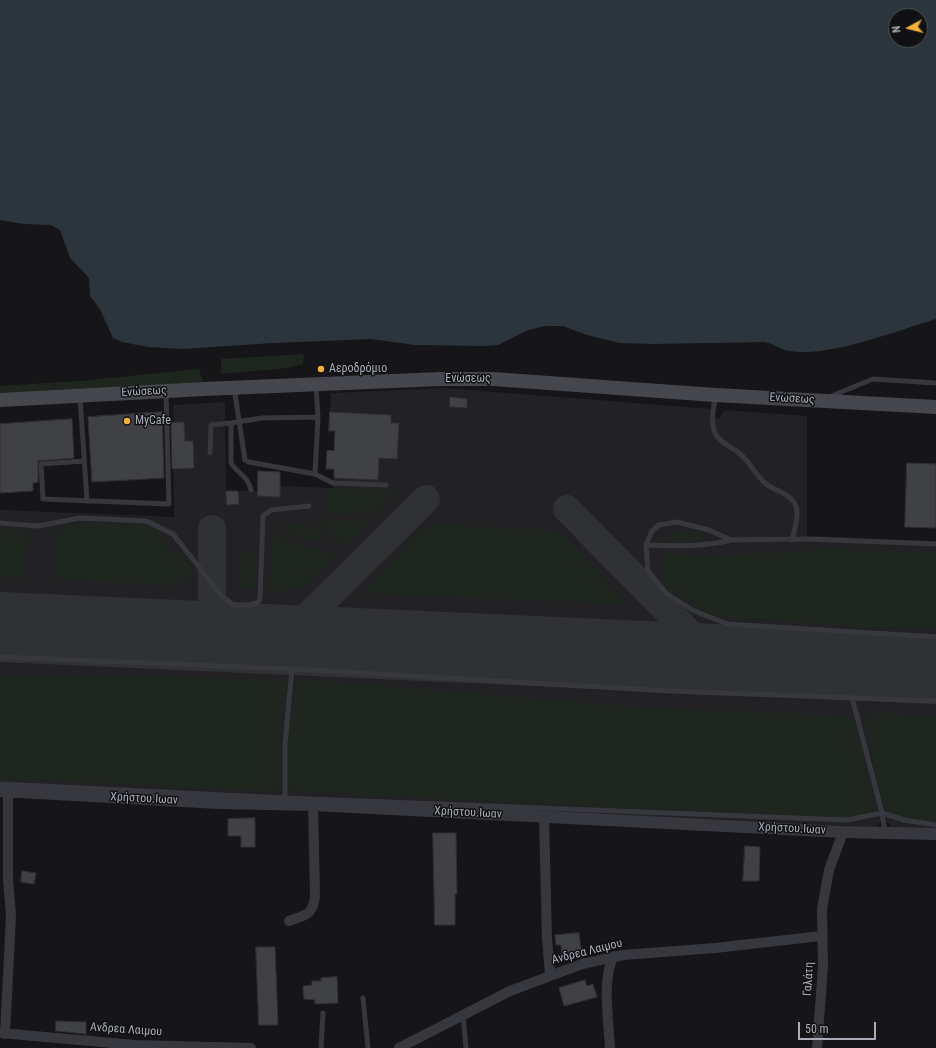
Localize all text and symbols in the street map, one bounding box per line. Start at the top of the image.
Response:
north arrow [888,8,928,48]
text: N [890,25,903,34]
place label: Αεροδρόμιο [329,362,387,376]
marker: Αεροδρόμιο [316,364,326,374]
street label: Ενώσεως [445,372,491,386]
street label: Ενώσεως [121,384,167,400]
street label: Ενώσεως [769,391,815,407]
place label: MyCafe [135,414,171,428]
marker: MyCafe [122,416,132,426]
street label: Χρήστου.Ιωαν [110,790,178,808]
street label: Χρήστου.Ιωαν [434,804,502,822]
street label: Χρήστου.Ιωαν [758,820,826,838]
street label: Ανδρεα Λαιμου [550,936,624,968]
street label: Γαλάτη [801,962,817,996]
scale bar [800,1014,878,1040]
street label: Ανδρεα Λαιμου [89,1020,163,1040]
text: 50 m [805,1022,829,1036]

